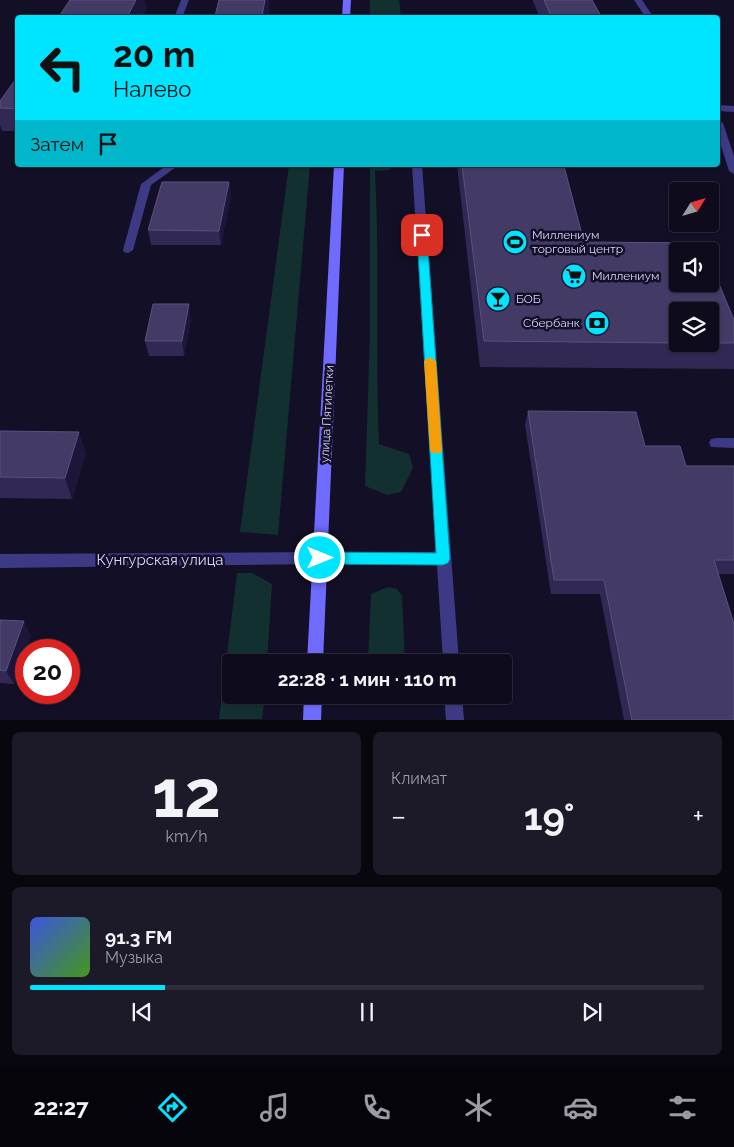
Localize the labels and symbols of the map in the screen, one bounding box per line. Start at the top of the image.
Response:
north arrow [669,182,719,232]
pin [401,214,443,256]
place label: Миллениум торговый центр [532,228,623,256]
sports icon: Миллениум торговый центр [502,229,528,255]
supermarket icon: Миллениум [561,263,587,289]
place label: Миллениум [592,269,659,283]
bar icon: БОБ [485,286,511,312]
place label: БОБ [516,292,541,306]
bank icon: Сбербанк [584,310,610,336]
place label: Сбербанк [523,316,580,330]
street label: улица Пятилетки [317,365,337,463]
position arrow [293,531,345,583]
street label: Кунгурская улица [96,551,224,569]
speed limit sign: 20 [15,639,80,704]

